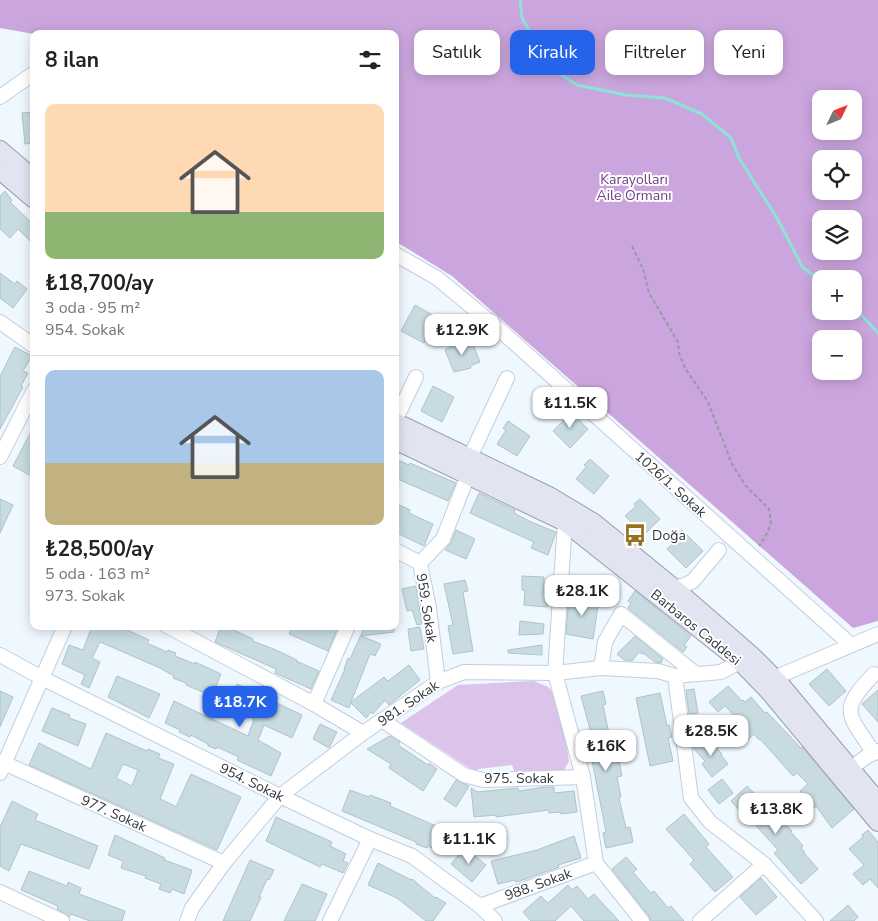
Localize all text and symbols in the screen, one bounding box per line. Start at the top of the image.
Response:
chip: Satılık [414,30,500,75]
chip: Kiralık [510,30,595,75]
chip: Filtreler [605,30,704,75]
chip: Yeni [714,30,783,75]
text: 8 ilan [45,46,99,74]
icon: filters [356,46,384,74]
north arrow [812,90,862,140]
map controls [812,90,862,380]
icon: home [170,137,260,227]
button: locate [812,150,862,200]
park label: Karayolları Aile Ormanı [597,170,671,205]
button: layers [812,210,862,260]
text: ₺18,700/ay [45,269,154,297]
button: + [812,270,862,320]
text: 3 oda · 95 m² [45,297,140,319]
pin: ₺12.9K [421,314,503,356]
text: 954. Sokak [45,319,125,341]
text: ₺12.9K [436,319,489,341]
button: − [812,330,862,380]
pin: ₺11.5K [529,386,611,429]
text: ₺11.5K [544,392,597,414]
icon: home [170,402,260,492]
street label: 1026/1. Sokak [631,447,711,522]
bus stop icon: Doğa [622,522,648,548]
place label: Doğa [652,526,686,545]
text: ₺28,500/ay [45,535,154,563]
text: 5 oda · 163 m² [45,563,150,585]
street label: 959. Sokak [412,572,441,645]
pin: ₺28.1K [541,574,623,617]
text: ₺28.1K [556,580,609,602]
text: 973. Sokak [45,585,125,607]
street label: Barbaros Caddesi [647,585,745,670]
street label: 981. Sokak [374,675,443,731]
pin: ₺18.7K [199,686,281,728]
text: ₺18.7K [214,691,267,713]
pin: ₺28.5K [670,714,752,757]
text: ₺28.5K [685,720,738,742]
pin: ₺16K [576,730,636,772]
text: ₺16K [586,735,626,757]
street label: 954. Sokak [216,759,288,807]
street label: 975. Sokak [484,769,555,788]
street label: 977. Sokak [78,791,150,837]
pin: ₺13.8K [735,792,817,835]
text: ₺13.8K [750,798,803,820]
pin: ₺11.1K [428,822,510,865]
text: ₺11.1K [443,828,496,850]
street label: 988. Sokak [502,863,575,905]

